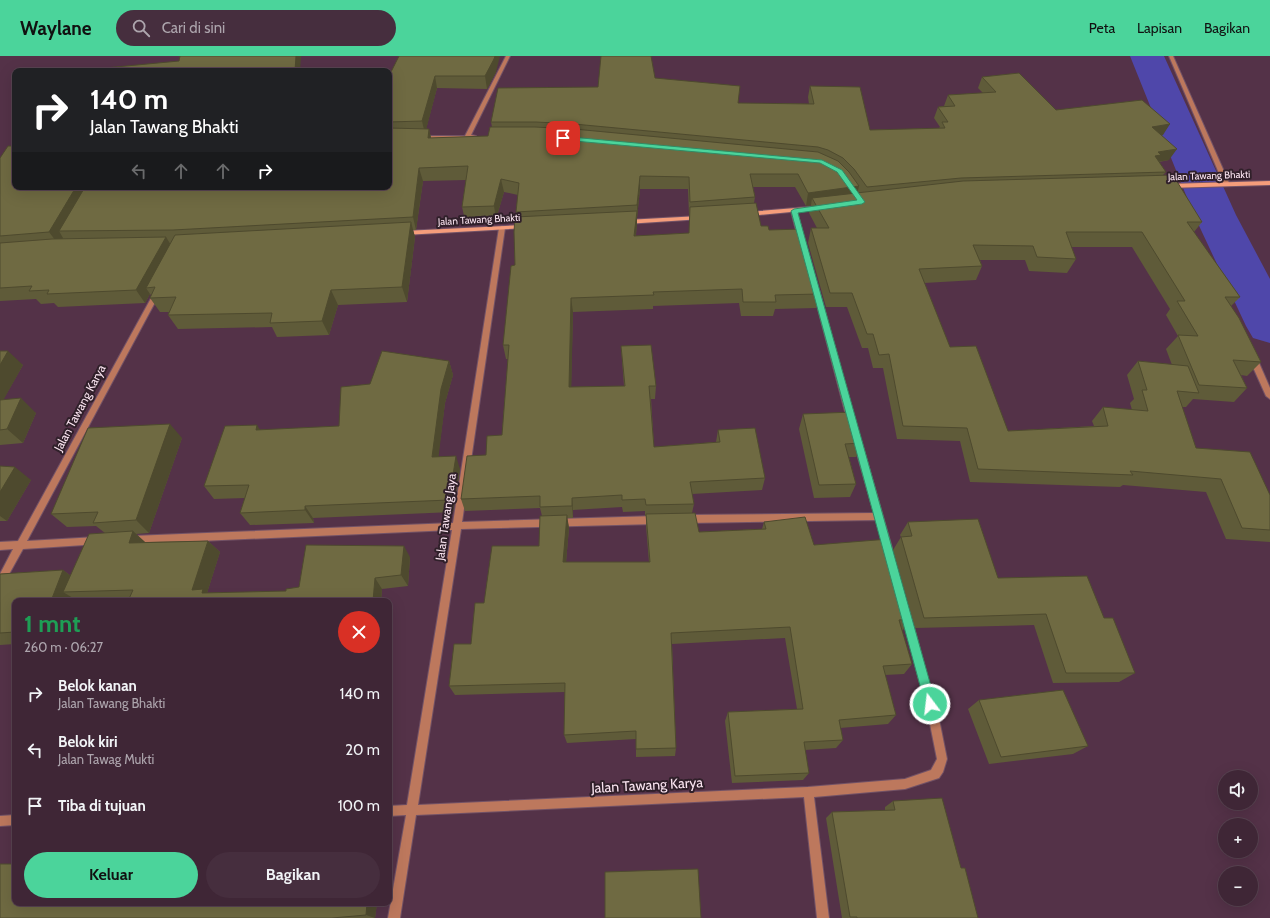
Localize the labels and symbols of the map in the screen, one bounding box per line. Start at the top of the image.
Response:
pin [546,121,580,155]
street label: Jalan Tawang Bhakti [1167,168,1251,183]
street label: Jalan Tawang Bhakti [436,211,521,228]
street label: Jalan Tawang Karya [50,362,109,454]
street label: Jalan Tawang Jaya [432,472,459,563]
position arrow [909,683,951,725]
street label: Jalan Tawang Karya [590,773,704,797]

